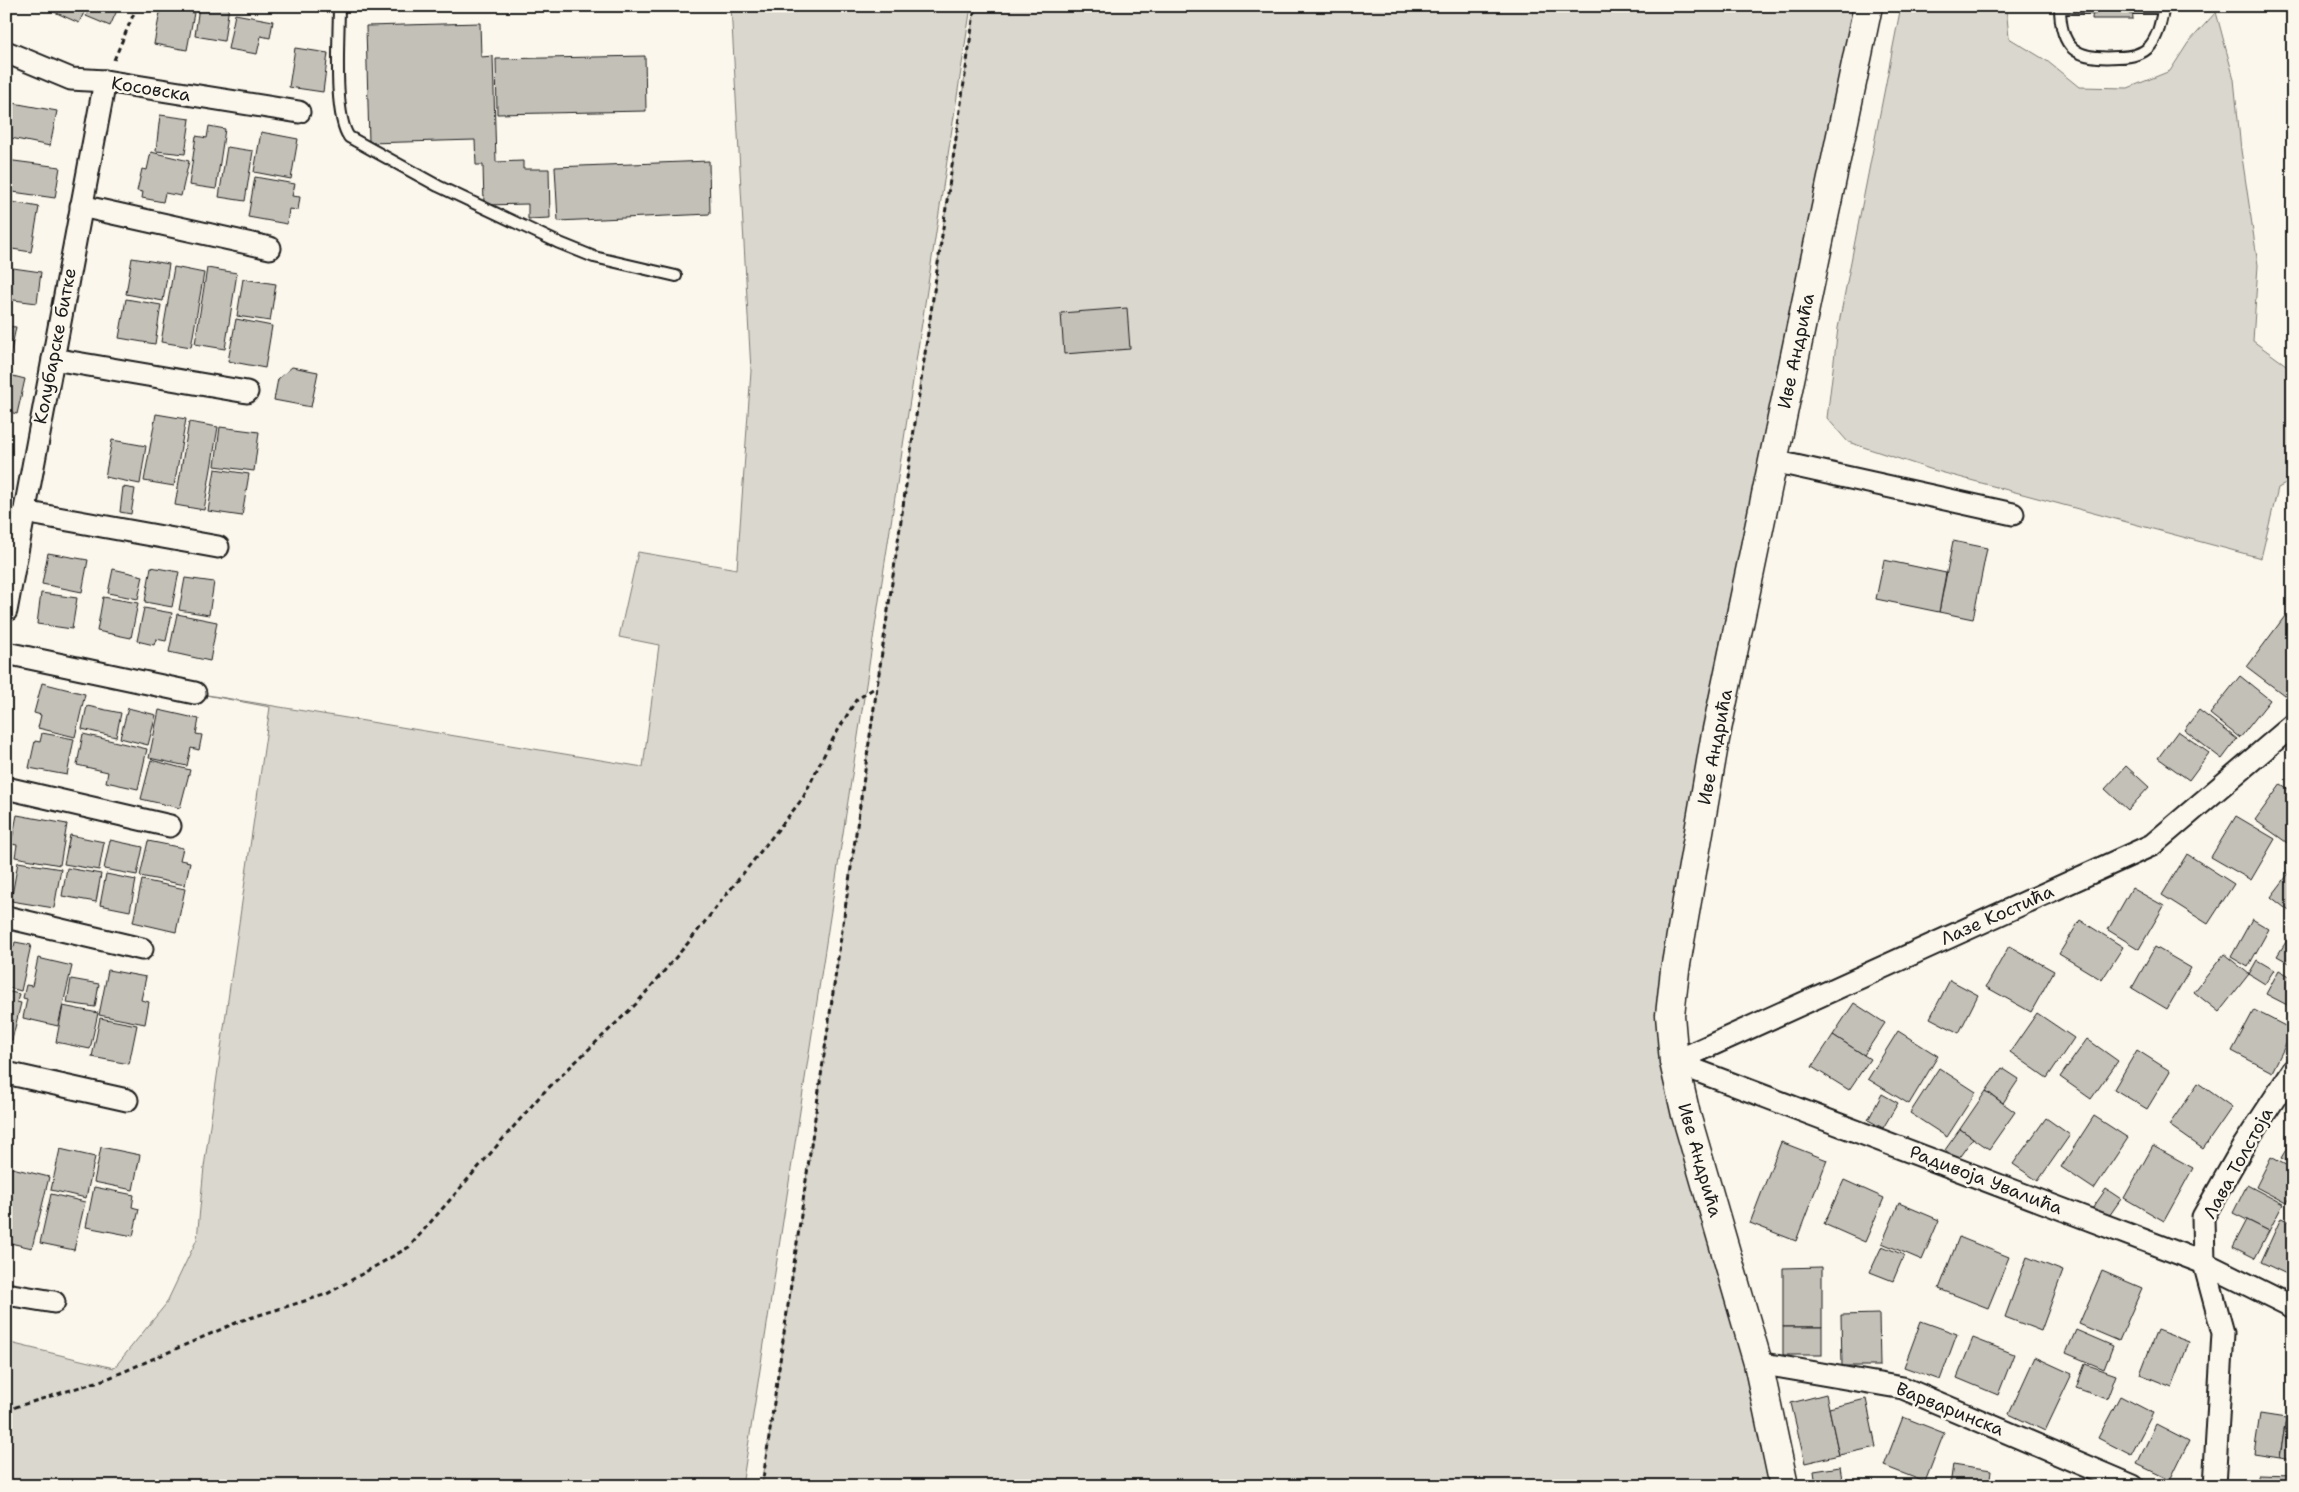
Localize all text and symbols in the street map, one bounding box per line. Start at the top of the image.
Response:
street label: Косовска [110,71,192,107]
street label: Колубарске битке [28,266,82,426]
street label: Иве Андрића [1772,291,1820,411]
street label: Иве Андрића [1692,687,1738,807]
street label: Лазе Костића [1937,879,2057,951]
street label: Иве Андрића [1672,1100,1728,1220]
street label: Лава Толстоја [2198,1103,2278,1223]
street label: Радивоја Увалића [1906,1140,2066,1220]
street label: Варваринска [1893,1376,2007,1442]

